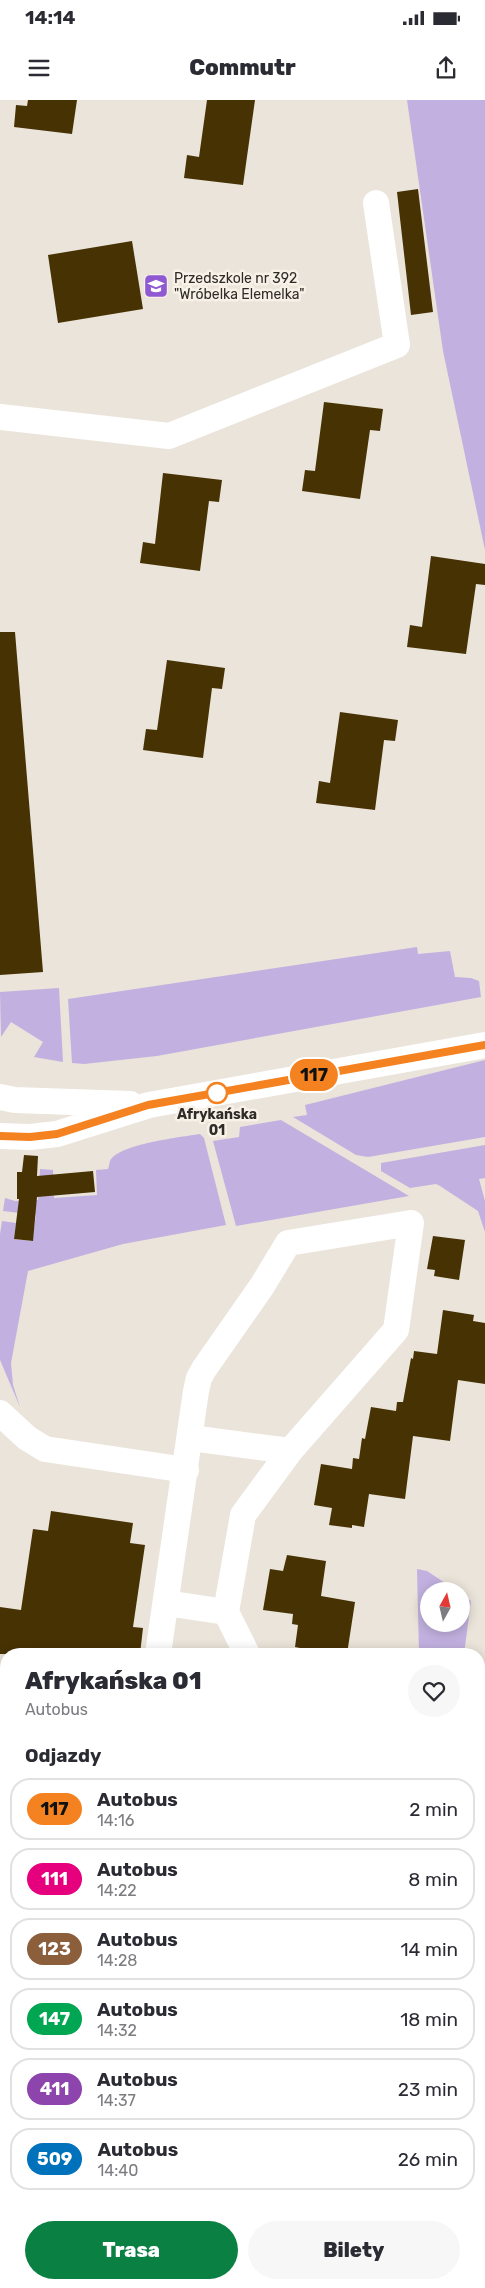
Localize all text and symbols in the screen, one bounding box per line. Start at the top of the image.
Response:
text: 14:14 [25,6,75,29]
icon: menu [25,54,53,82]
text: Commutr [189,54,296,81]
icon: share [432,54,460,82]
place label: Przedszkole nr 392 "Wróbelka Elemelka" [174,270,304,303]
school or university icon: Przedszkole nr 392 "Wróbelka Elemelka" [143,273,169,299]
line badge: 117 [285,1059,343,1091]
text: 117 [300,1064,328,1086]
marker: Afrykańska 01 [206,1082,228,1104]
place label: Afrykańska 01 [177,1106,257,1139]
north arrow [420,1582,470,1632]
map controls [420,1582,470,1632]
button: heart [408,1665,460,1717]
text: Afrykańska 01 [25,1667,202,1695]
text: Autobus [25,1700,88,1719]
text: Odjazdy [25,1744,101,1767]
text: Autobus [97,1788,178,1811]
text: 117 [40,1798,69,1820]
text: 2 min [409,1798,458,1821]
text: 14:16 [97,1811,134,1830]
text: Autobus [97,1858,178,1881]
text: 111 [41,1868,68,1890]
text: 8 min [408,1868,458,1891]
text: 14:22 [97,1881,137,1900]
text: Autobus [97,1928,178,1951]
text: 123 [38,1938,71,1960]
text: 14 min [400,1938,458,1961]
text: 14:28 [97,1951,137,1970]
text: Autobus [97,1998,178,2021]
text: 147 [39,2008,70,2030]
text: 18 min [400,2008,458,2031]
text: 14:32 [97,2021,137,2040]
text: Autobus [97,2068,178,2091]
text: 411 [40,2078,69,2100]
text: 23 min [398,2078,458,2101]
text: 14:37 [97,2091,136,2110]
text: Autobus [97,2138,178,2161]
text: 509 [37,2148,72,2170]
text: 26 min [398,2148,458,2171]
text: 14:40 [97,2161,138,2180]
button: Trasa [25,2221,238,2279]
button: Bilety [248,2221,460,2279]

